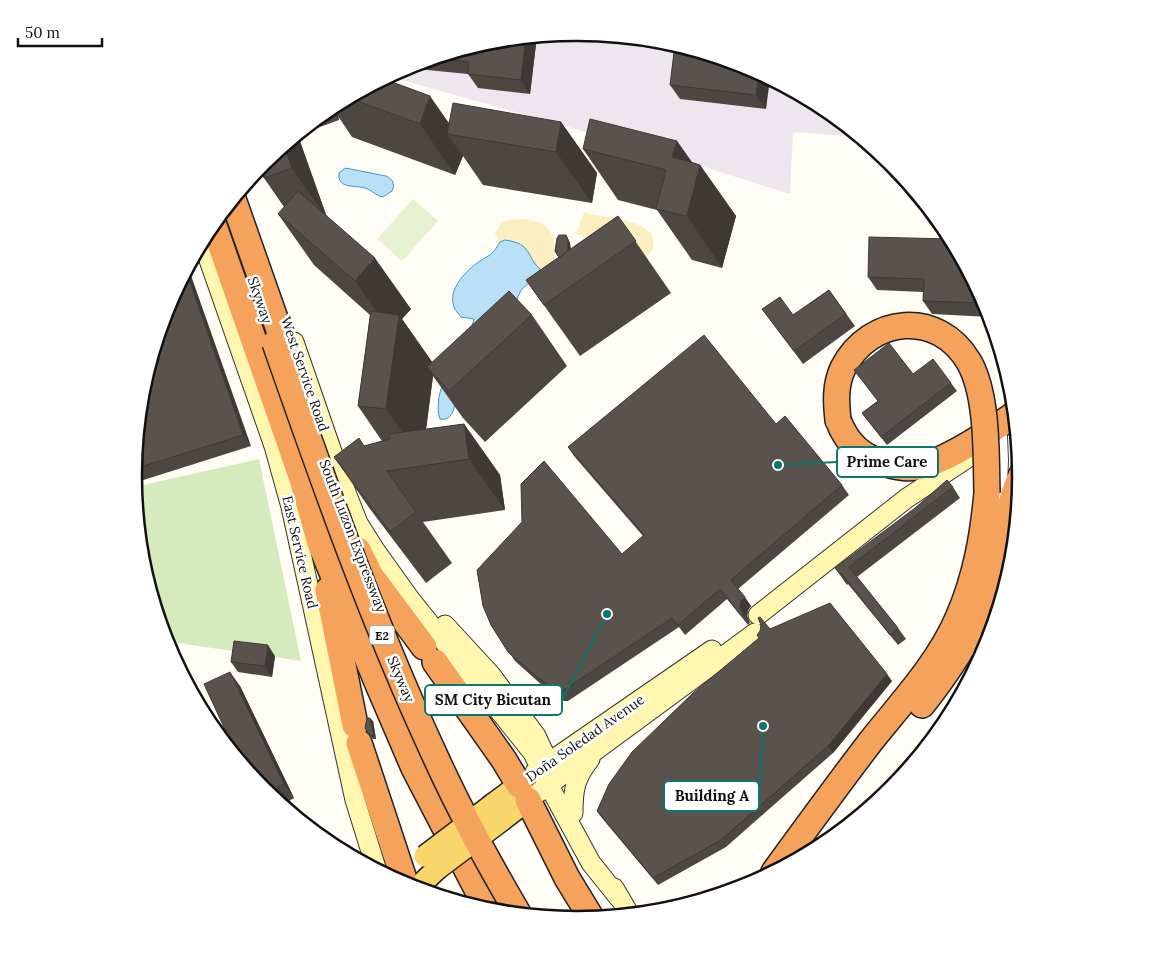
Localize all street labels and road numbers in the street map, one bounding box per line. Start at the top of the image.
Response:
street label: Skyway [244,274,277,326]
street label: West Service Road [277,314,333,434]
street label: South Luzon Expressway [315,457,391,616]
street label: East Service Road [278,494,322,610]
road number: E2 [370,626,394,644]
street label: Skyway [383,653,419,705]
street label: Doña Soledad Avenue [522,690,648,786]

